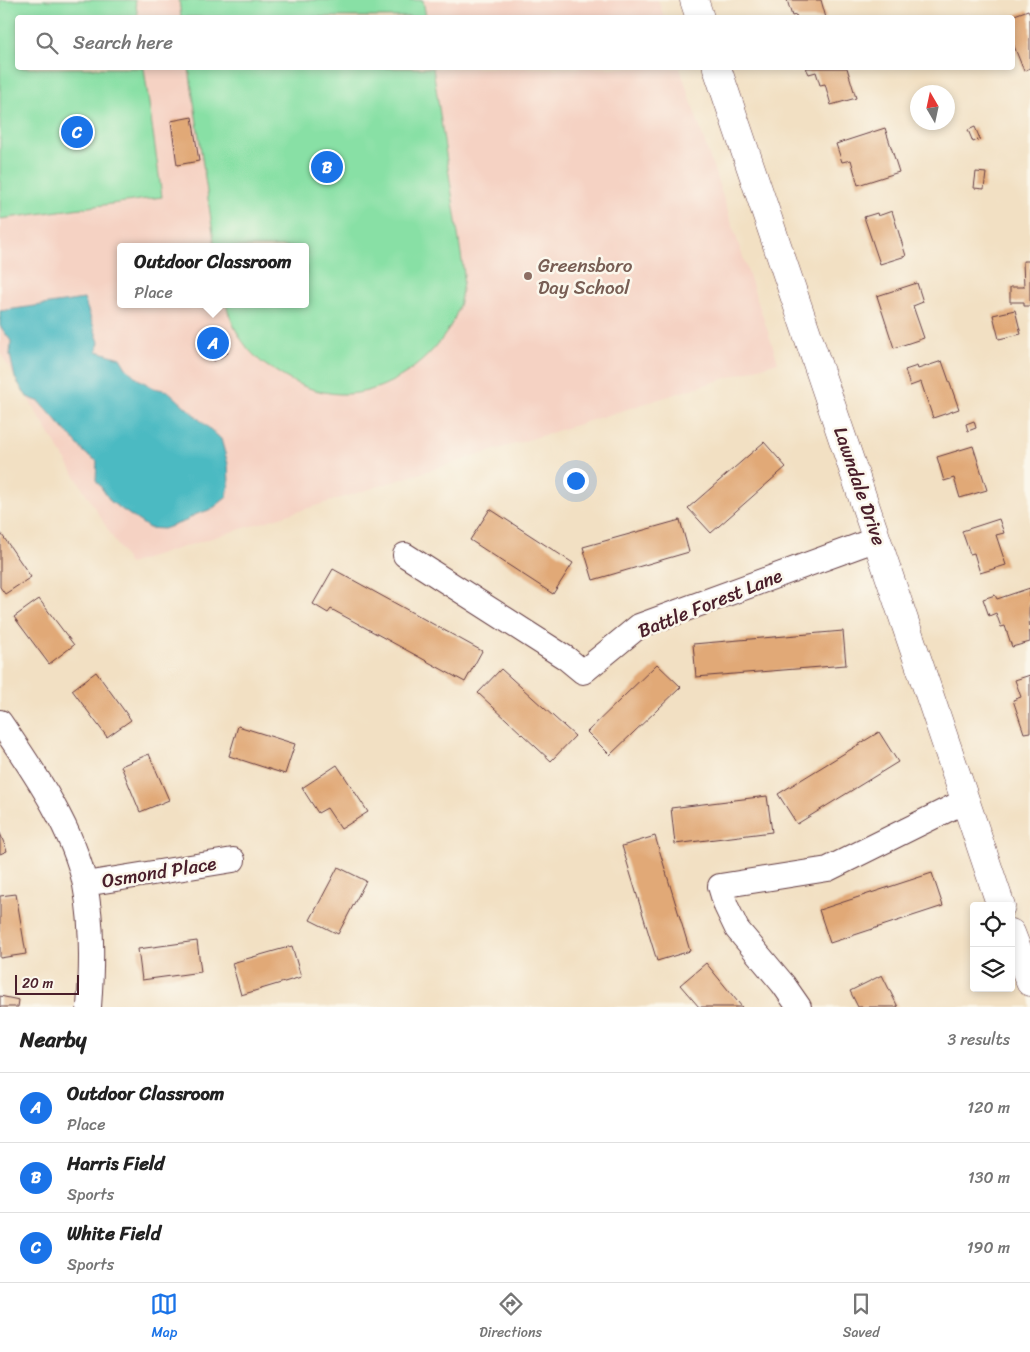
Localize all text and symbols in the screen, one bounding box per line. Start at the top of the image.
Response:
search box [15,15,1015,70]
text: Search here [73,26,173,59]
icon: search [33,29,61,57]
north arrow [910,85,955,130]
pin: C [61,113,93,151]
pin: B [311,148,343,186]
popup [117,243,309,308]
text: Outdoor Classroom [134,245,292,278]
place label: Greensboro Day School [538,249,633,304]
marker: Greensboro Day School [522,270,534,282]
text: Place [134,278,173,307]
pin: A [197,324,229,362]
street label: Lawndale Drive [824,422,896,550]
your location [563,468,589,494]
street label: Battle Forest Lane [633,559,787,647]
street label: Osmond Place [99,847,219,897]
map controls [970,902,1015,992]
button: locate [970,902,1015,947]
button: layers [970,947,1015,992]
text: 20 m [22,971,53,996]
scale bar [15,972,79,995]
text: Nearby [20,1021,86,1059]
text: 3 results [947,1025,1010,1054]
text: Outdoor Classroom [67,1077,224,1110]
text: A [31,1093,41,1122]
text: 120 m [967,1093,1010,1122]
text: Place [67,1110,106,1139]
text: Harris Field [67,1147,164,1180]
text: B [31,1163,41,1192]
text: 130 m [968,1163,1010,1192]
text: Sports [67,1180,114,1209]
text: White Field [67,1217,161,1250]
text: C [31,1233,41,1262]
text: 190 m [967,1233,1010,1262]
text: Sports [67,1250,114,1279]
tab: Map [150,1290,178,1345]
tab: Directions [479,1290,542,1345]
tab: Saved [843,1290,880,1345]

